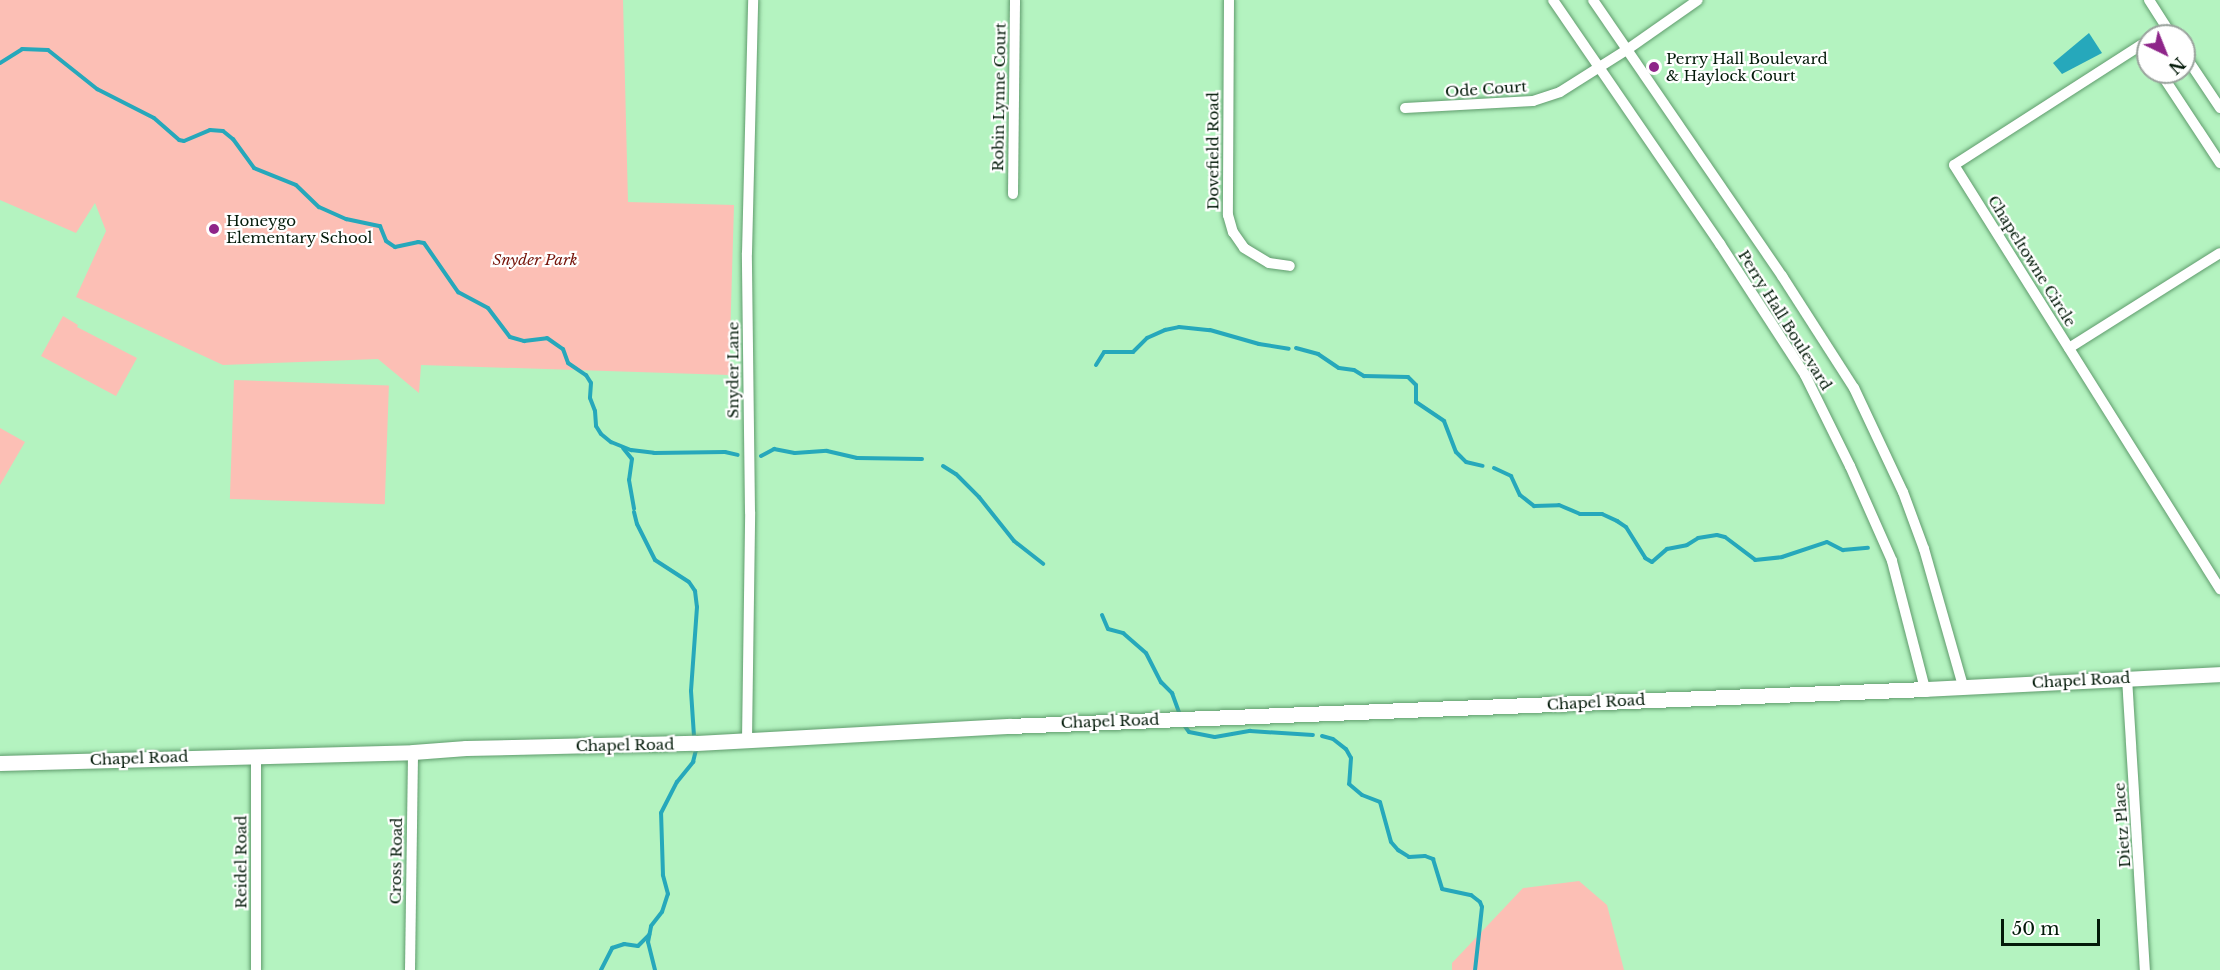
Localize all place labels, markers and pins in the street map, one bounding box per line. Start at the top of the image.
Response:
place label: Perry Hall Boulevard & Haylock Court [1666,49,1828,84]
marker: Perry Hall Boulevard & Haylock Court [1647,60,1661,74]
place label: Honeygo Elementary School [226,211,373,246]
marker: Honeygo Elementary School [207,222,221,236]

